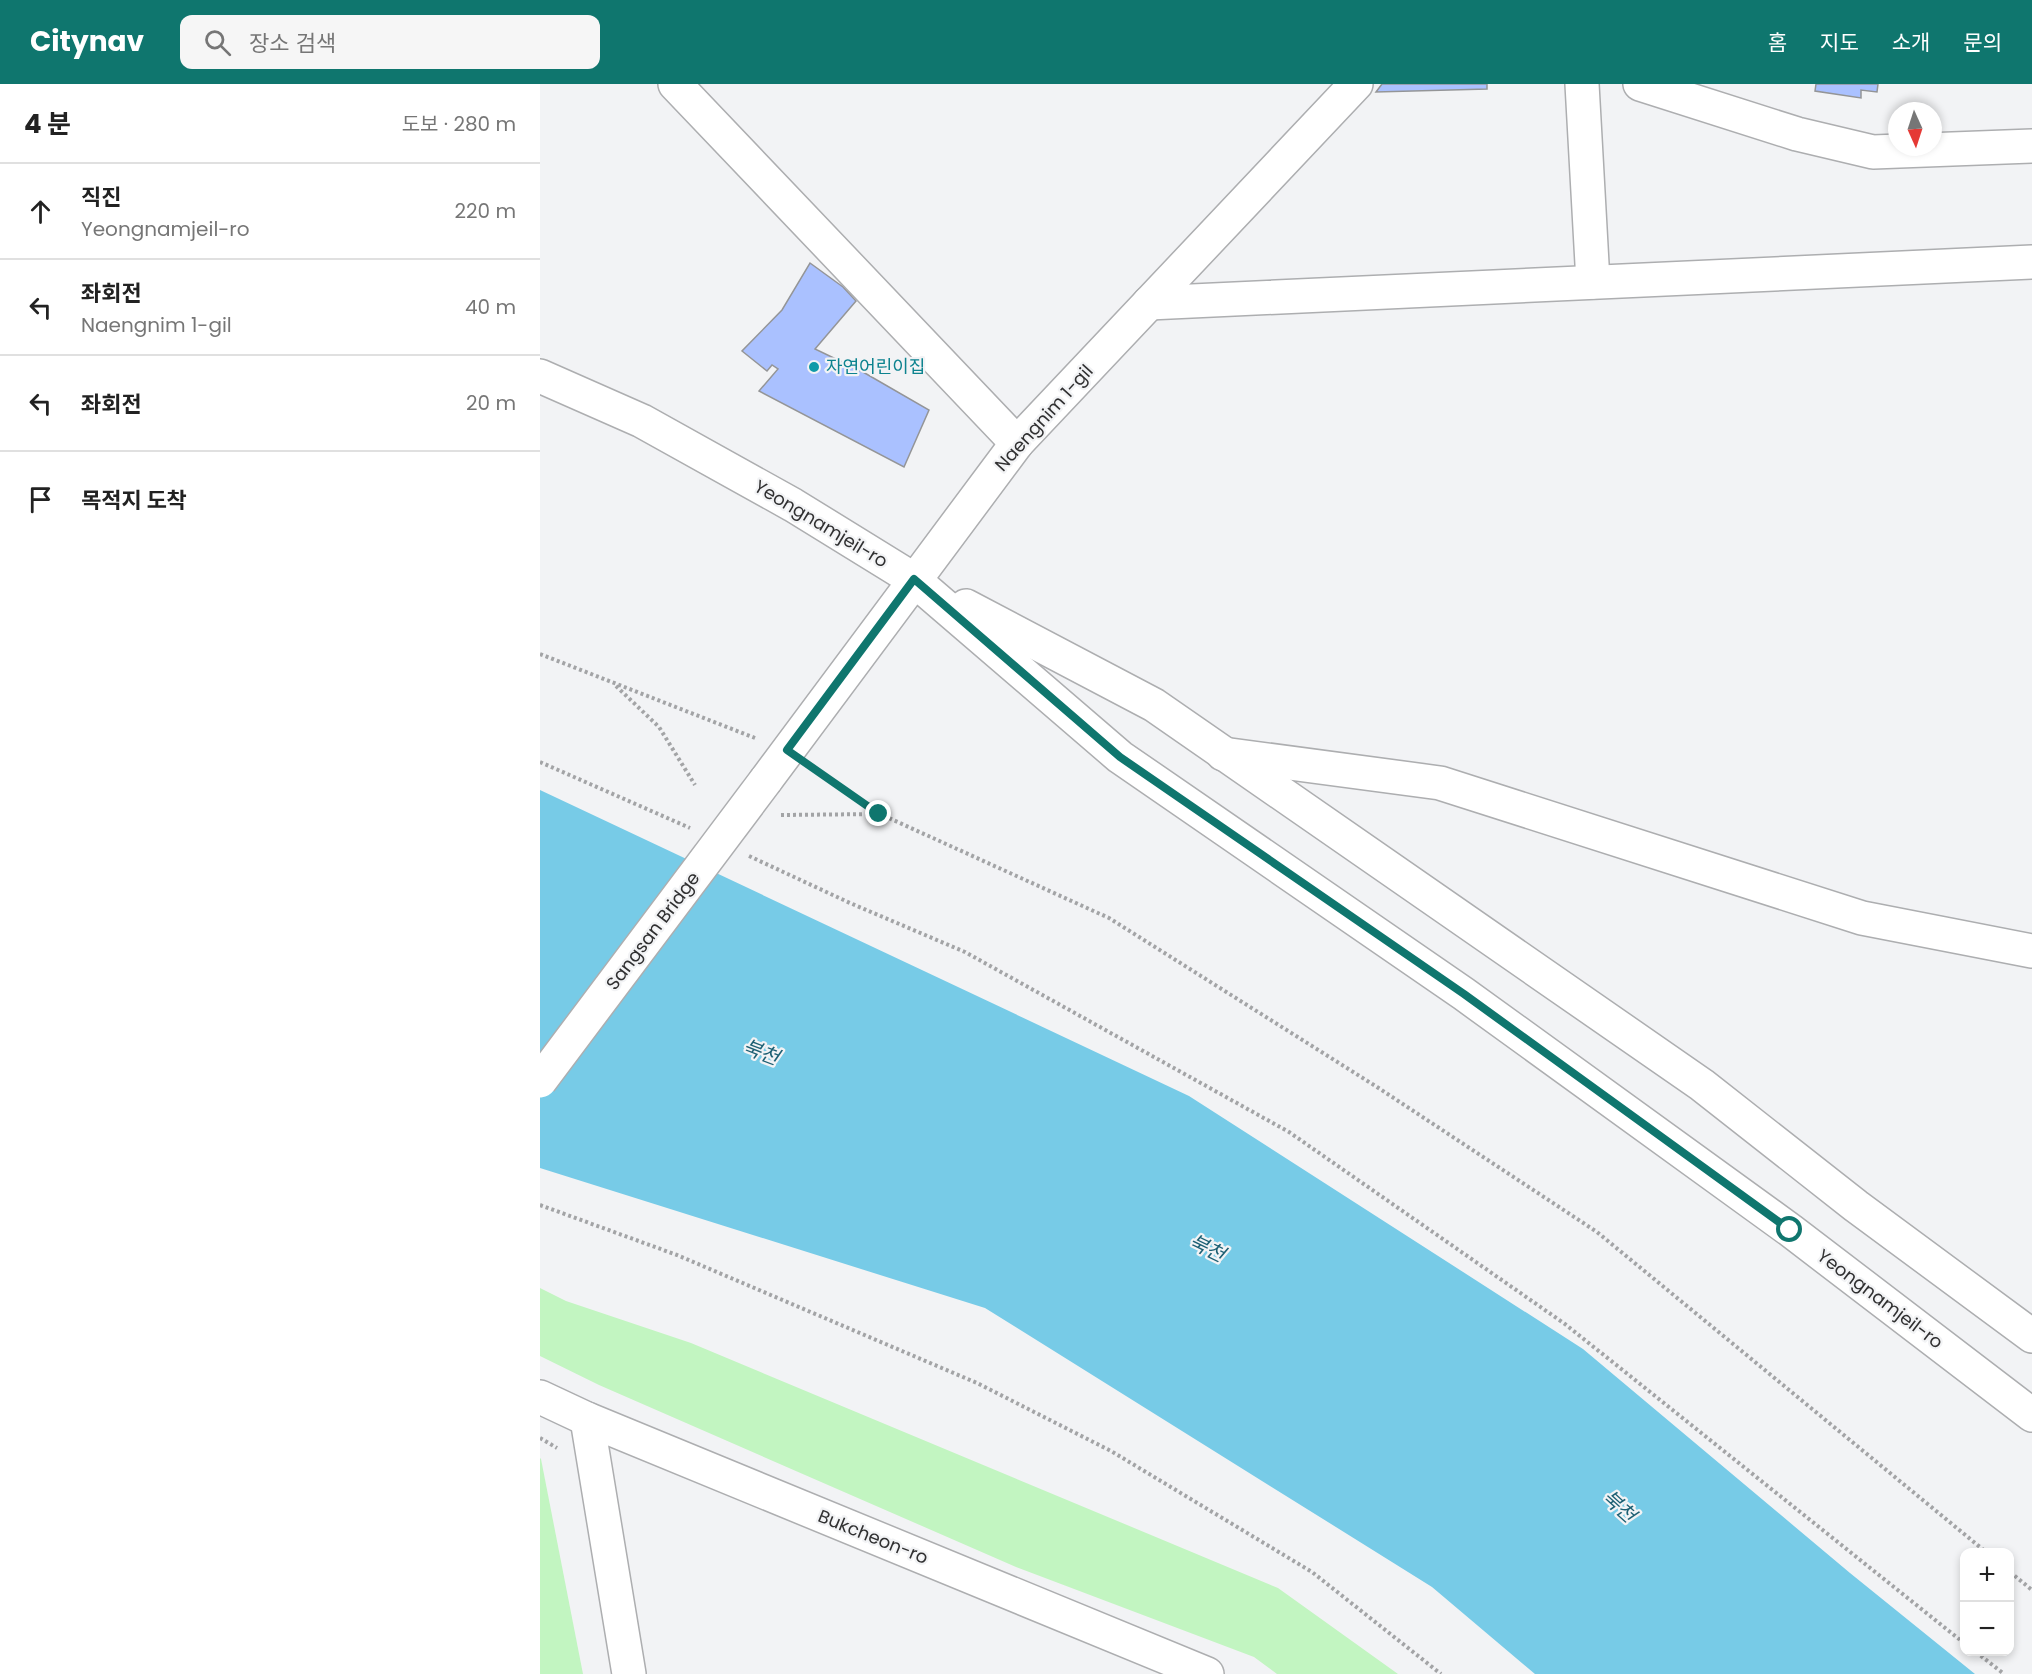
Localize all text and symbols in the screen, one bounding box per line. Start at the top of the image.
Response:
search box [180,15,600,69]
text: Citynav [30,22,144,61]
icon: search [201,26,234,59]
text: 장소 검색 [249,28,336,59]
text: 홈 [1768,28,1787,57]
text: 지도 [1820,28,1859,57]
text: 소개 [1892,28,1930,57]
text: 문의 [1963,28,2002,57]
north arrow [1888,102,1942,156]
text: 4 분 [24,106,71,142]
text: 도보 · 280 m [402,110,516,138]
text: 직진 [81,182,121,213]
icon: ahead [24,195,57,228]
text: 220 m [455,197,516,225]
text: Yeongnamjeil-ro [81,215,250,243]
text: 좌회전 [81,278,142,309]
icon: left [24,291,57,324]
text: 40 m [465,293,516,321]
text: Naengnim 1-gil [81,311,232,339]
place label: 자연어린이집 [826,354,925,379]
street label: Naengnim 1-gil [989,359,1098,476]
marker: 자연어린이집 [807,360,821,374]
icon: left [24,387,57,420]
text: 좌회전 [81,389,142,420]
text: 20 m [466,389,516,417]
street label: Yeongnamjeil-ro [750,474,893,573]
icon: arrive [24,483,57,516]
text: 목적지 도착 [81,485,187,516]
route end [865,800,891,826]
street label: Sangsan Bridge [600,866,705,995]
water label: 북천 [739,1032,786,1073]
route start [1776,1216,1802,1242]
water label: 북천 [1184,1227,1232,1270]
street label: Yeongnamjeil-ro [1812,1243,1948,1354]
water label: 북천 [1596,1483,1644,1530]
street label: Bukcheon-ro [814,1503,932,1570]
map controls [1960,1548,2014,1656]
button: + [1960,1548,2014,1602]
button: − [1960,1602,2014,1656]

